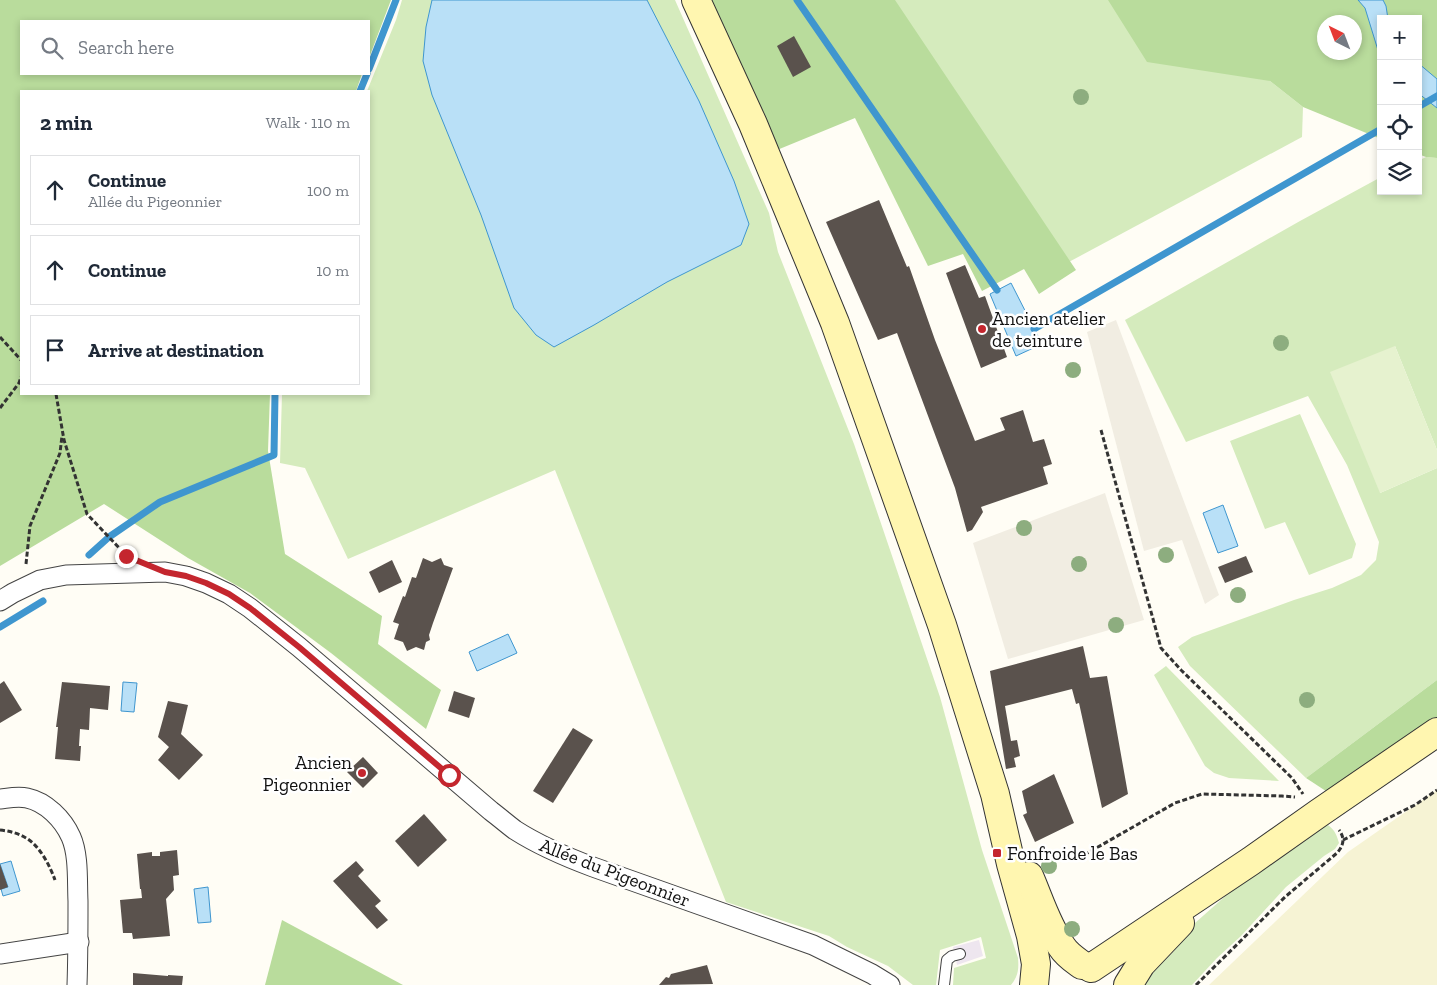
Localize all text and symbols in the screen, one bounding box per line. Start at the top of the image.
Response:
north arrow [1317,15,1362,60]
map controls [1377,15,1422,195]
button: + [1377,15,1422,60]
search box [20,20,370,75]
icon: search [38,34,66,62]
text: Search here [78,36,174,59]
button: − [1377,60,1422,105]
button: locate [1377,105,1422,150]
text: 2 min [40,110,92,135]
text: Walk · 110 m [266,113,350,132]
button: layers [1377,150,1422,195]
text: Continue [88,169,166,192]
icon: ahead [41,176,69,204]
text: 100 m [307,181,349,200]
text: Allée du Pigeonnier [88,192,222,211]
icon: ahead [41,256,69,284]
text: Continue [88,259,166,282]
text: 10 m [316,261,349,280]
place label: Ancien atelier de teinture [992,307,1106,352]
marker: Ancien atelier de teinture [976,323,988,335]
icon: arrive [41,336,69,364]
text: Arrive at destination [88,339,264,362]
route end [115,545,138,568]
place label: Ancien Pigeonnier [263,751,352,796]
route start [438,764,461,787]
marker: Ancien Pigeonnier [356,767,368,779]
street label: Allée du Pigeonnier [536,833,693,912]
place label: Fonfroide le Bas [1007,842,1138,865]
marker: Fonfroide le Bas [991,847,1003,859]

